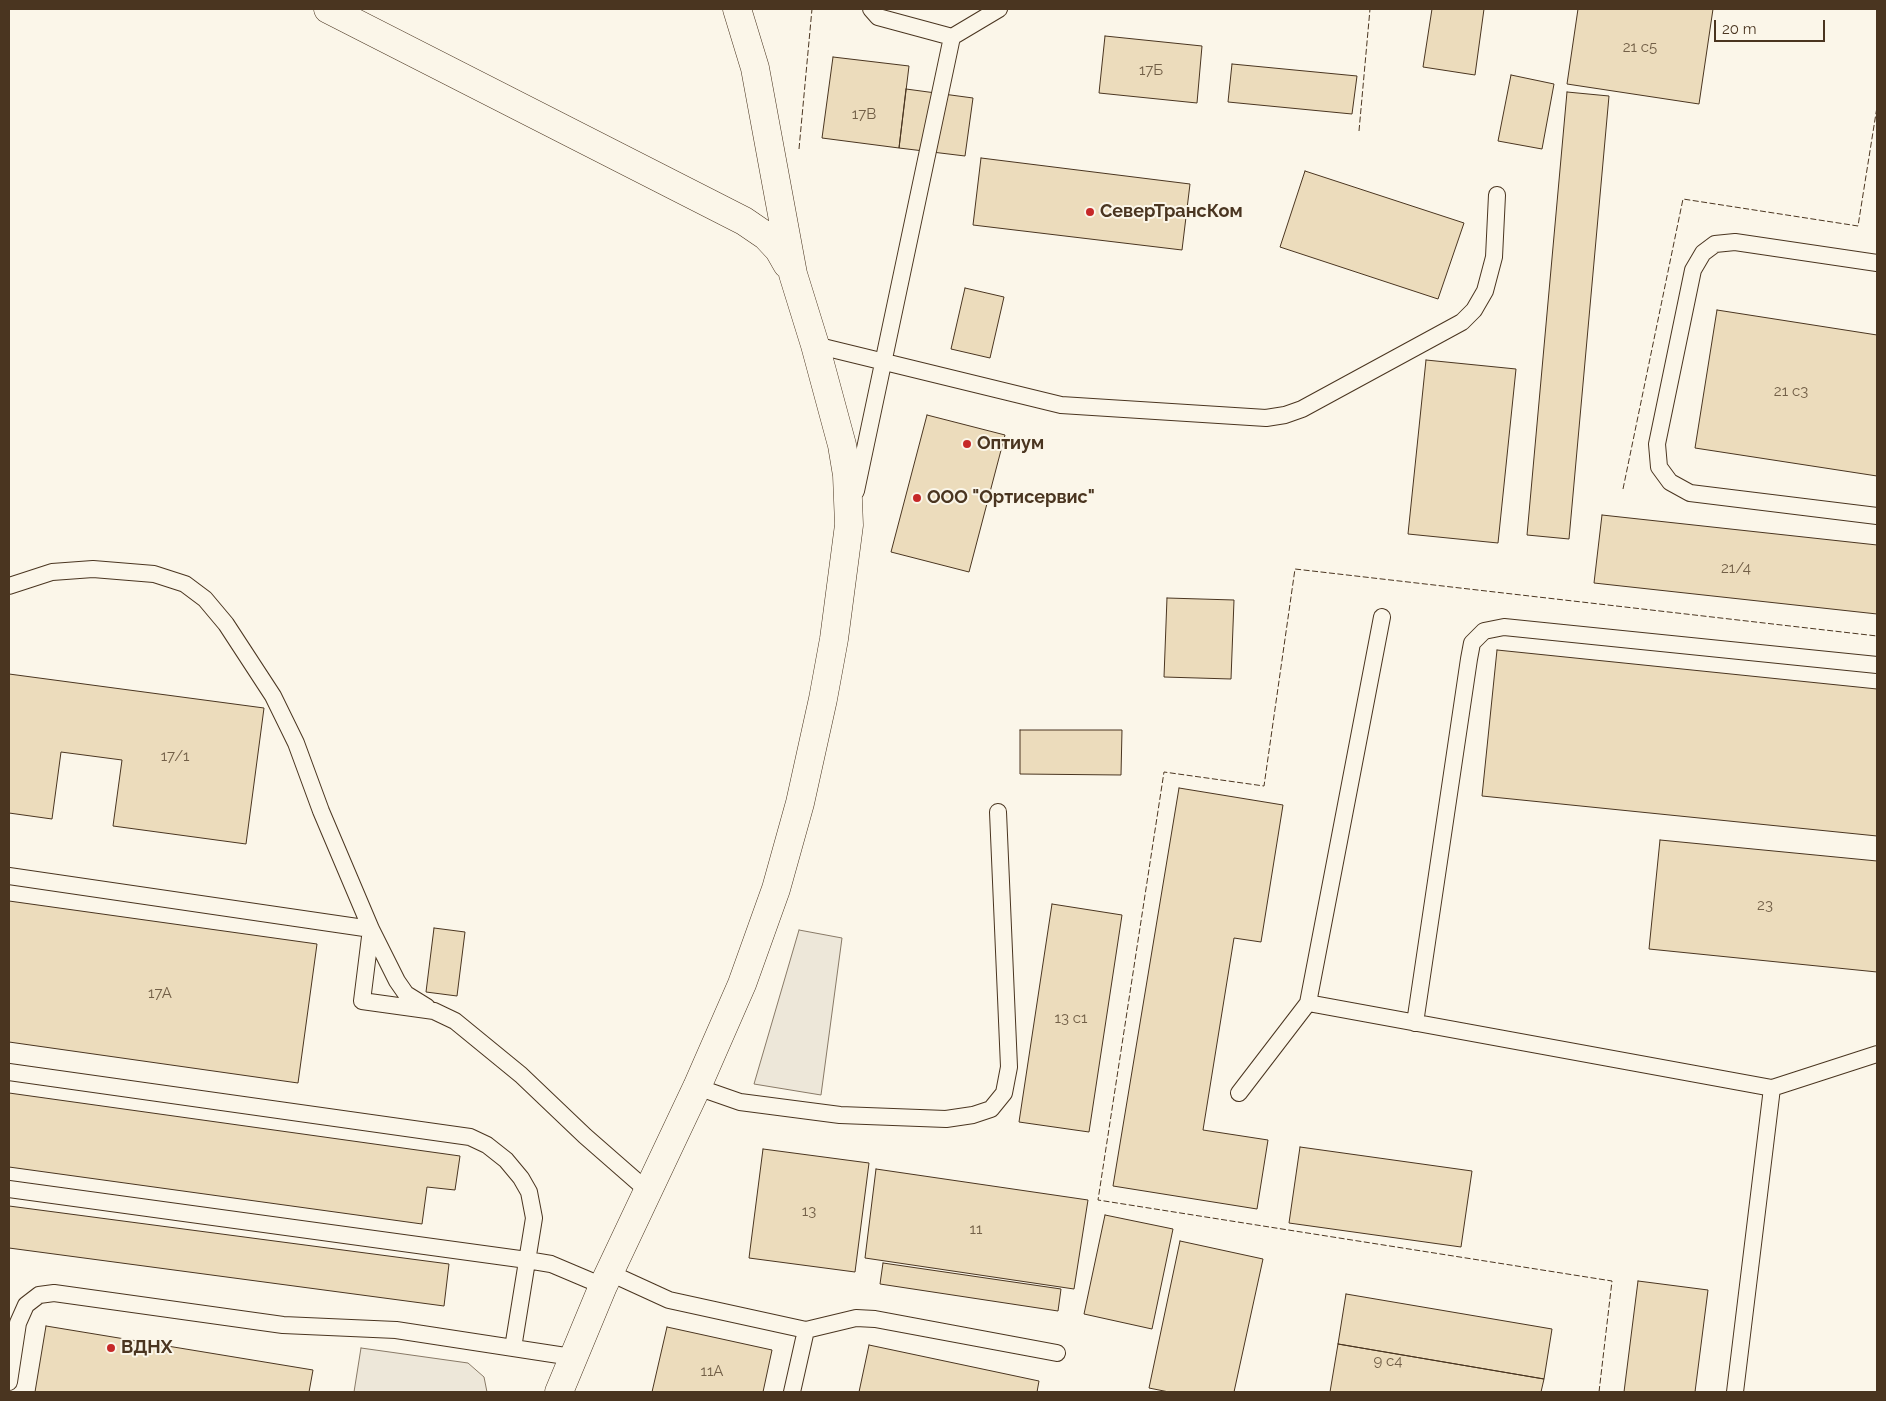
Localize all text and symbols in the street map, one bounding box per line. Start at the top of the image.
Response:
scale bar [1716,10,1827,42]
text: 20 m [1722,20,1757,38]
house number: 21 с5 [1623,38,1657,56]
house number: 17Б [1139,61,1163,79]
house number: 17В [852,105,876,123]
place label: СеверТрансКом [1100,201,1243,223]
marker: СеверТрансКом [1084,206,1096,218]
house number: 21 с3 [1774,382,1808,400]
place label: Оптиум [977,433,1044,455]
marker: Оптиум [961,438,973,450]
place label: ООО "Ортисервис" [927,487,1095,509]
marker: ООО "Ортисервис" [911,492,923,504]
house number: 21/4 [1721,559,1751,577]
house number: 17/1 [161,747,189,765]
house number: 23 [1757,896,1773,914]
house number: 17А [148,984,172,1002]
house number: 13 с1 [1055,1009,1087,1027]
house number: 13 [802,1202,816,1220]
house number: 11 [970,1220,982,1238]
place label: ВДНХ [121,1337,172,1359]
marker: ВДНХ [105,1342,117,1354]
house number: 9 с4 [1373,1352,1403,1370]
house number: 11А [701,1362,723,1380]

